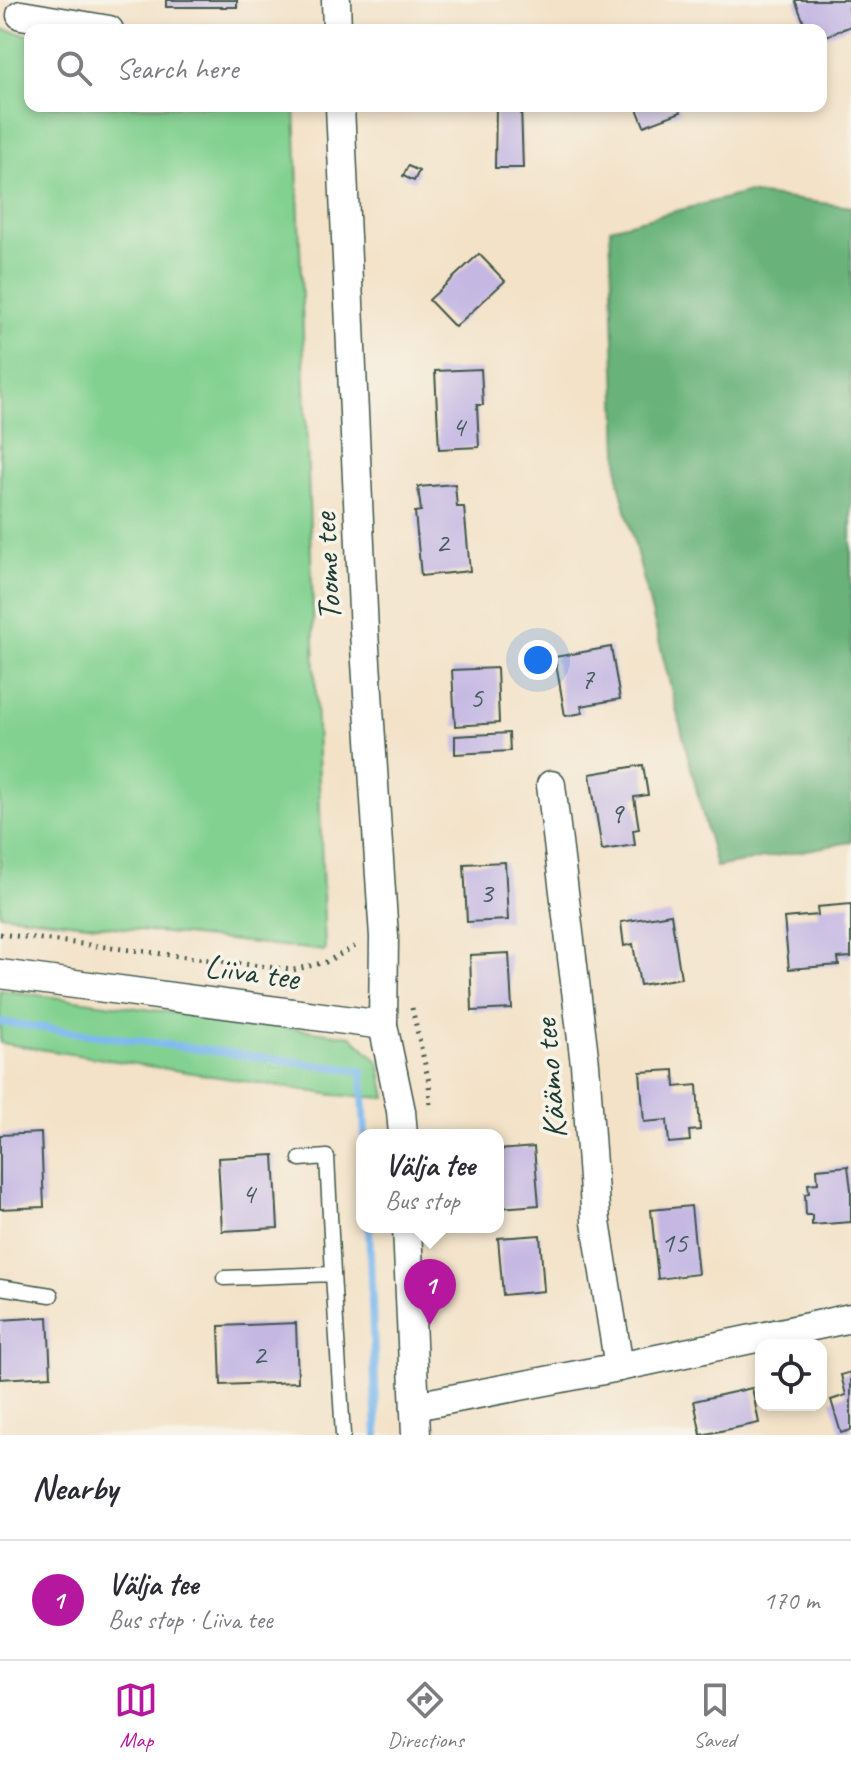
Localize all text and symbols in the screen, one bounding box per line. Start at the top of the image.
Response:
search box [24,24,827,112]
icon: search [52,46,96,90]
text: Search here [116,49,238,87]
house number: 4 [451,407,467,445]
street label: Toome tee [302,510,351,622]
house number: 2 [435,523,451,561]
your location [518,640,558,680]
house number: 7 [580,659,595,697]
house number: 5 [469,678,484,716]
house number: 9 [609,794,625,832]
house number: 3 [479,873,495,911]
street label: Liiva tee [202,944,304,1000]
street label: Käämo tee [523,1015,576,1141]
popup [356,1129,504,1233]
text: Välja tee [385,1146,475,1184]
house number: 4 [241,1174,257,1212]
text: Bus stop [385,1184,460,1217]
house number: 15 [661,1223,689,1261]
pin: 1 [404,1259,456,1325]
house number: 2 [252,1335,268,1373]
map controls [755,1339,827,1411]
button: locate [755,1339,827,1411]
text: Nearby [32,1466,118,1509]
text: Välja tee [108,1565,198,1603]
text: 1 [52,1584,64,1617]
text: 170 m [763,1584,819,1617]
text: Bus stop · Liiva tee [108,1603,272,1636]
tab: Map [114,1678,158,1754]
tab: Directions [387,1678,464,1754]
tab: Saved [693,1678,737,1754]

